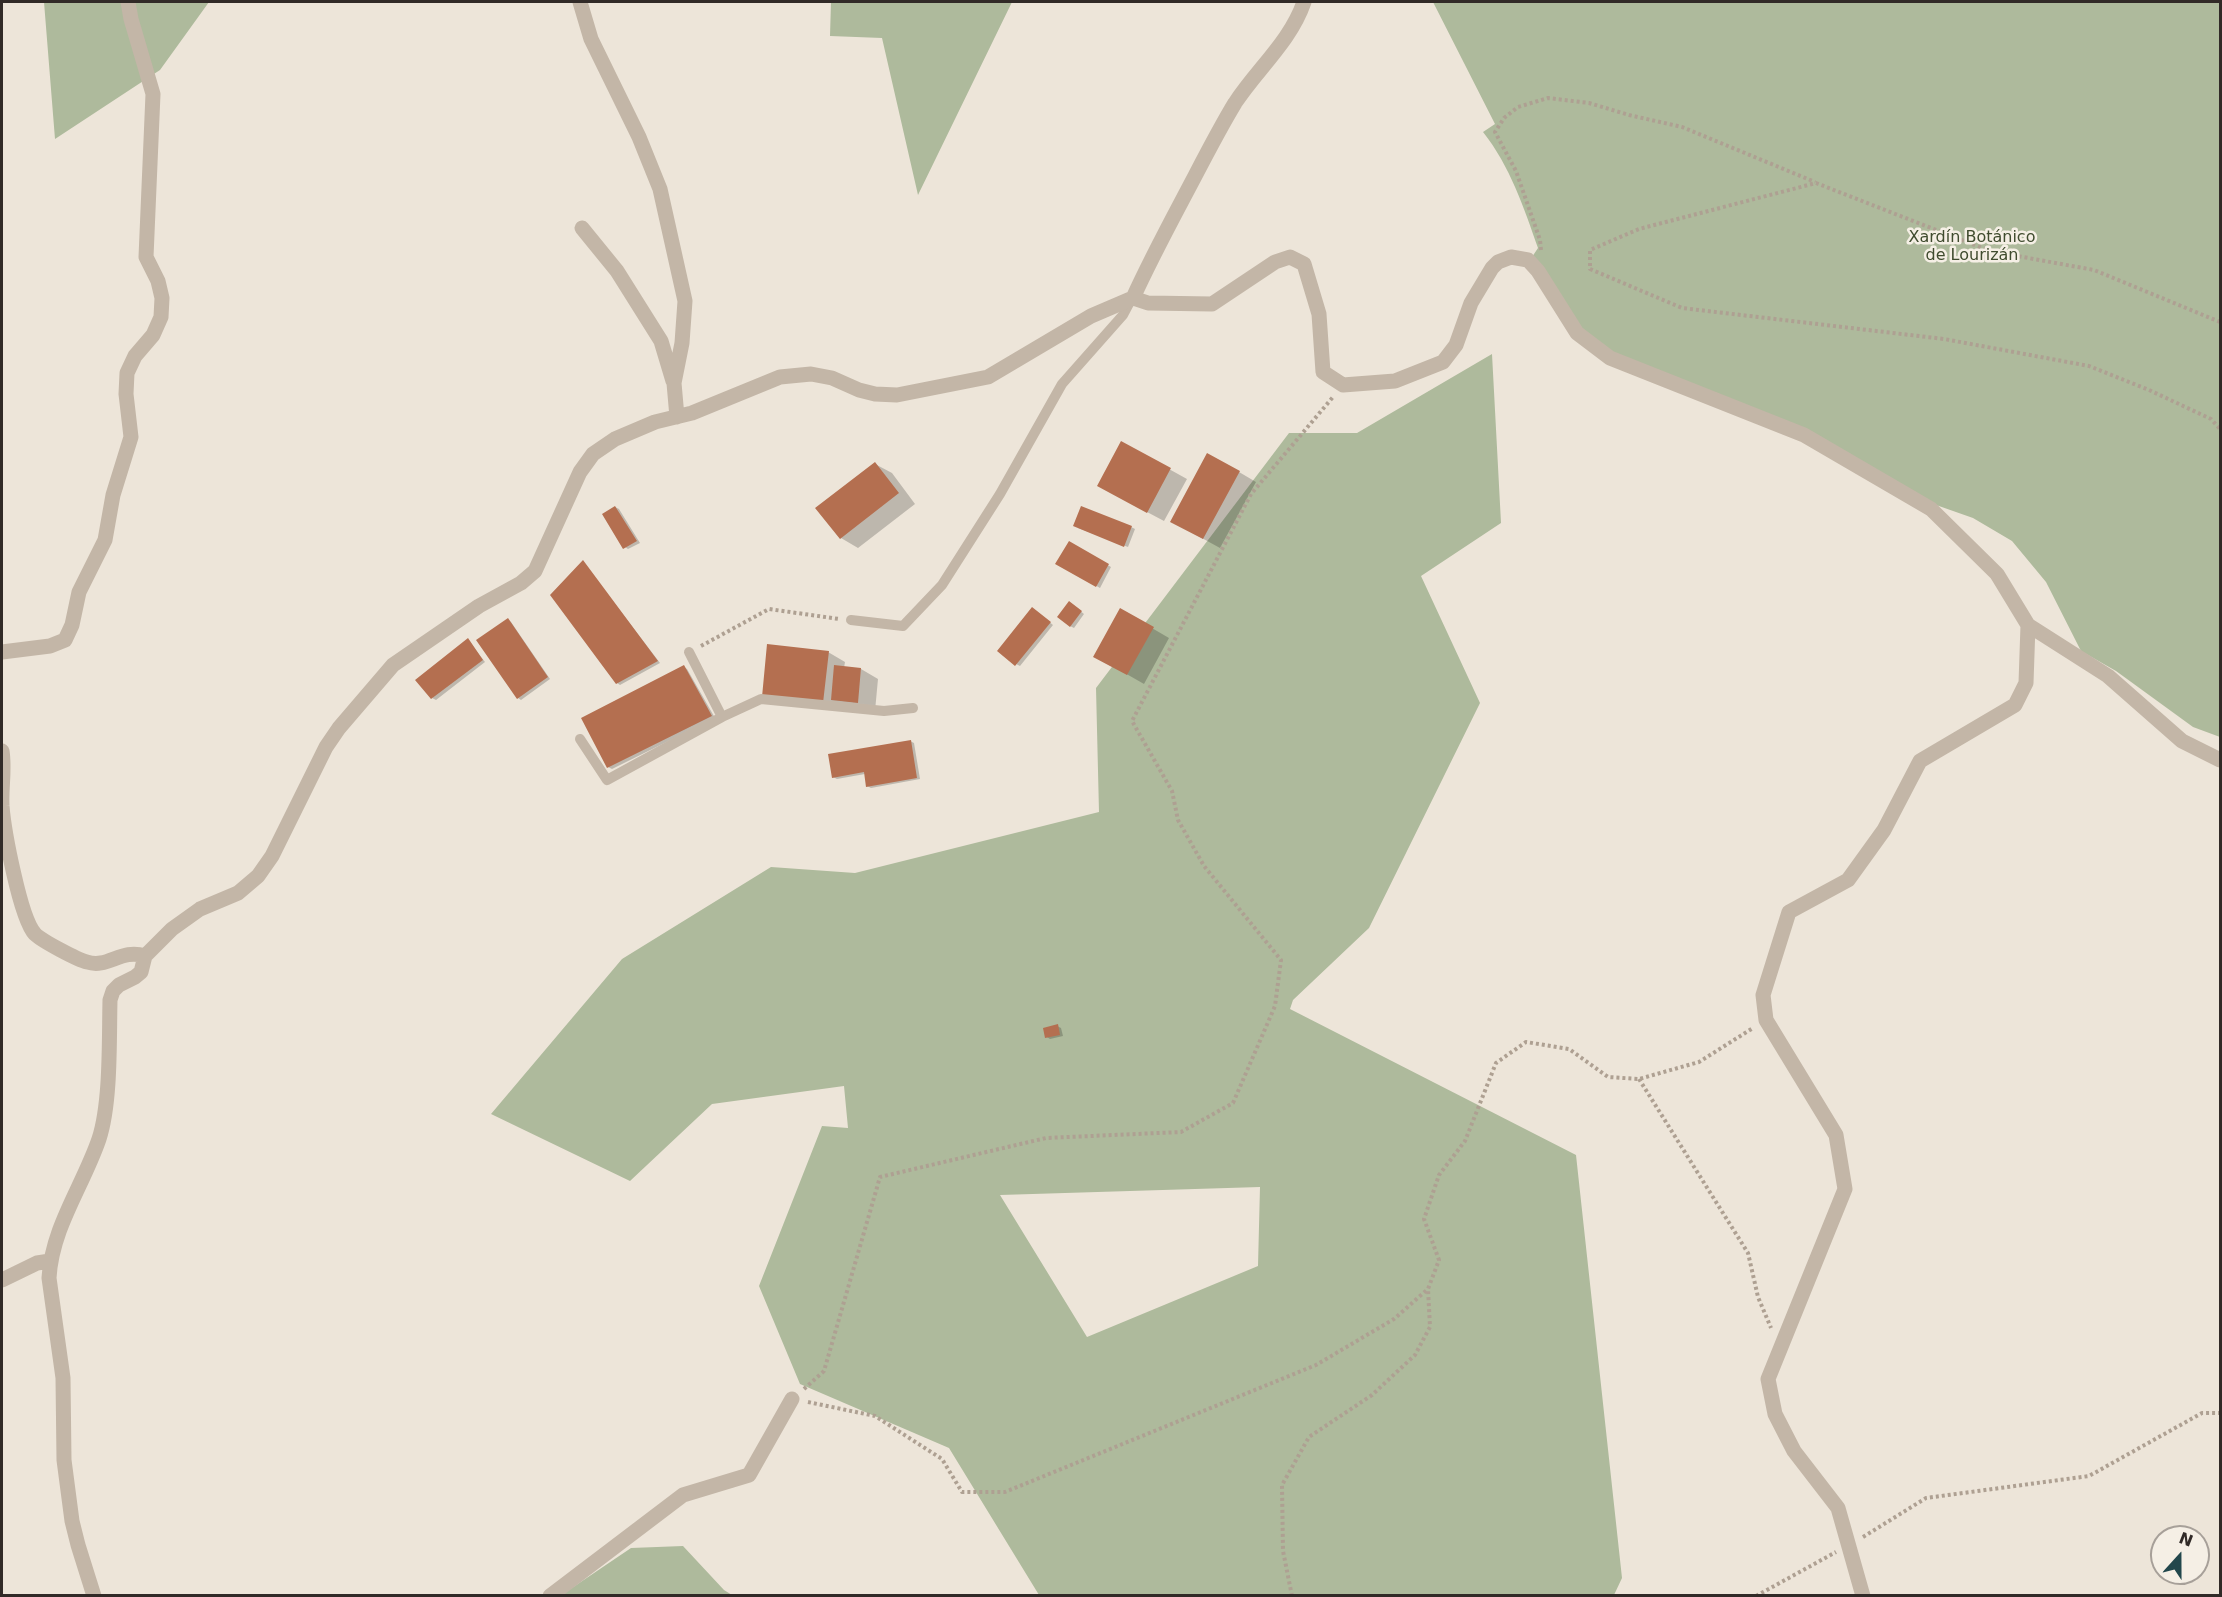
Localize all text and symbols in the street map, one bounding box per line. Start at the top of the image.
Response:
park label: Xardín Botánico de Lourizán [1909,228,2035,266]
north arrow [2150,1525,2210,1585]
text: N [2176,1528,2196,1551]

